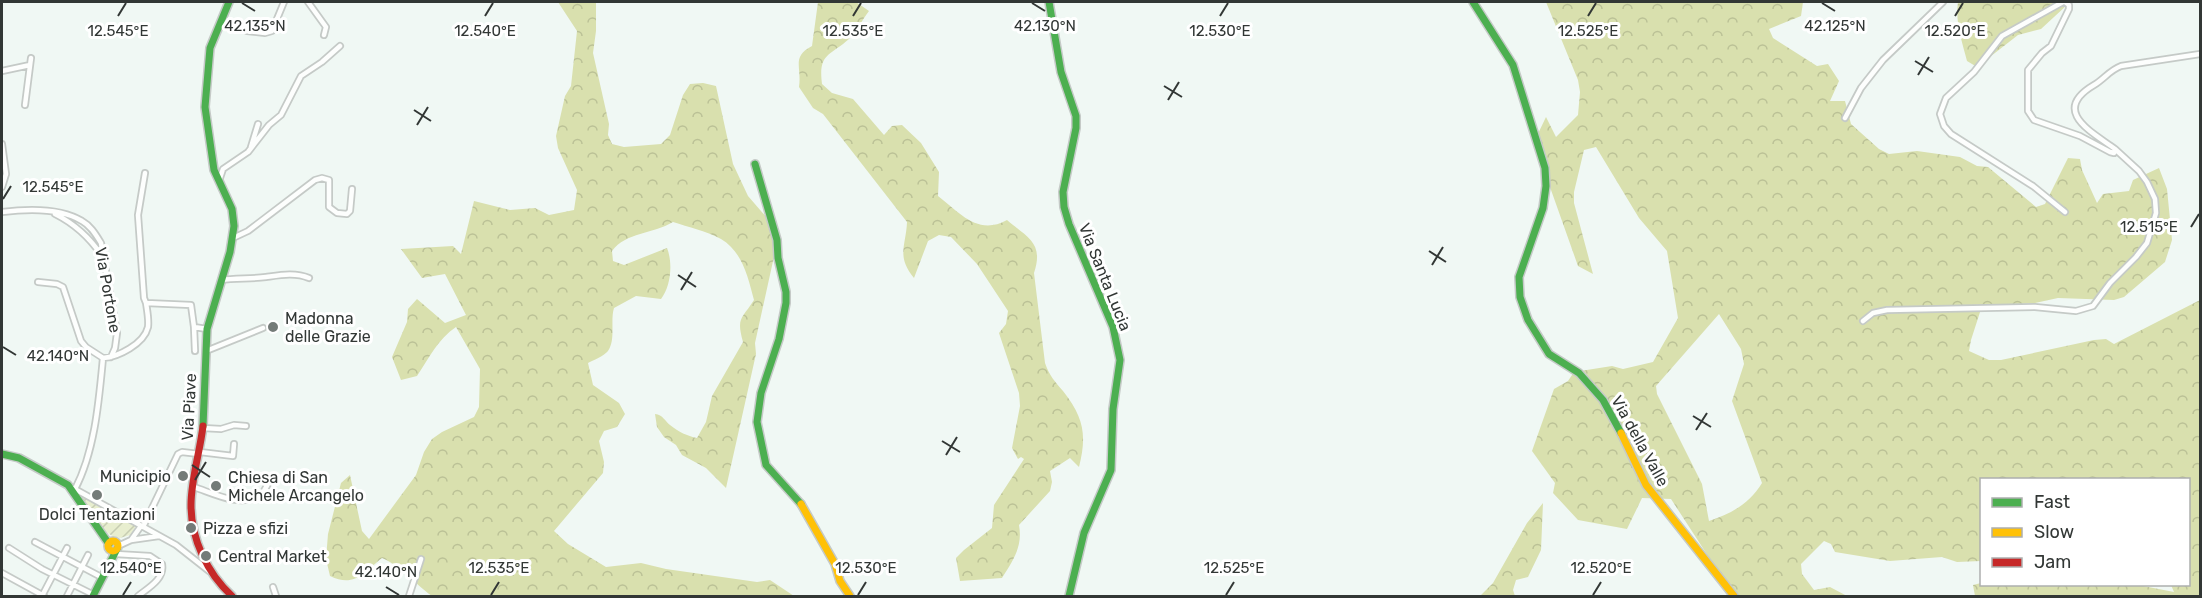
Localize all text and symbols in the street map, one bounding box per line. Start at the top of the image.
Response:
text: 42.135°N [224,17,286,35]
text: 42.130°N [1014,17,1076,35]
text: 42.125°N [1804,17,1866,35]
text: 12.545°E [87,22,149,40]
text: 12.540°E [454,22,516,40]
text: 12.535°E [823,22,883,40]
text: 12.530°E [1189,22,1251,40]
text: 12.525°E [1558,22,1618,40]
text: 12.520°E [1924,22,1986,40]
text: 12.545°E [22,178,84,196]
text: 12.515°E [2120,218,2178,236]
street label: Via Santa Lucia [1075,220,1135,334]
street label: Via Portone [91,246,125,334]
place label: Madonna delle Grazie [285,309,371,346]
marker: Madonna delle Grazie [266,320,280,334]
text: 42.140°N [27,347,89,365]
street label: Via Piave [178,373,200,441]
street label: Via della Valle [1607,392,1673,490]
place label: Municipio [100,467,171,486]
place label: Chiesa di San Michele Arcangelo [228,468,364,505]
marker: Municipio [176,469,190,483]
legend [1980,478,2190,586]
marker: Chiesa di San Michele Arcangelo [209,479,223,493]
marker: Dolci Tentazioni [90,488,104,502]
text: Fast [2034,491,2070,513]
place label: Dolci Tentazioni [39,505,155,524]
place label: Pizza e sfizi [203,519,288,538]
marker: Pizza e sfizi [184,521,198,535]
text: Slow [2034,521,2074,543]
place label: Central Market [218,547,327,566]
marker: Central Market [199,549,213,563]
text: Jam [2034,551,2071,573]
text: 12.540°E [100,559,162,577]
text: 12.535°E [469,559,529,577]
text: 12.530°E [835,559,897,577]
text: 12.525°E [1204,559,1264,577]
text: 12.520°E [1570,559,1632,577]
text: 42.140°N [355,563,417,581]

